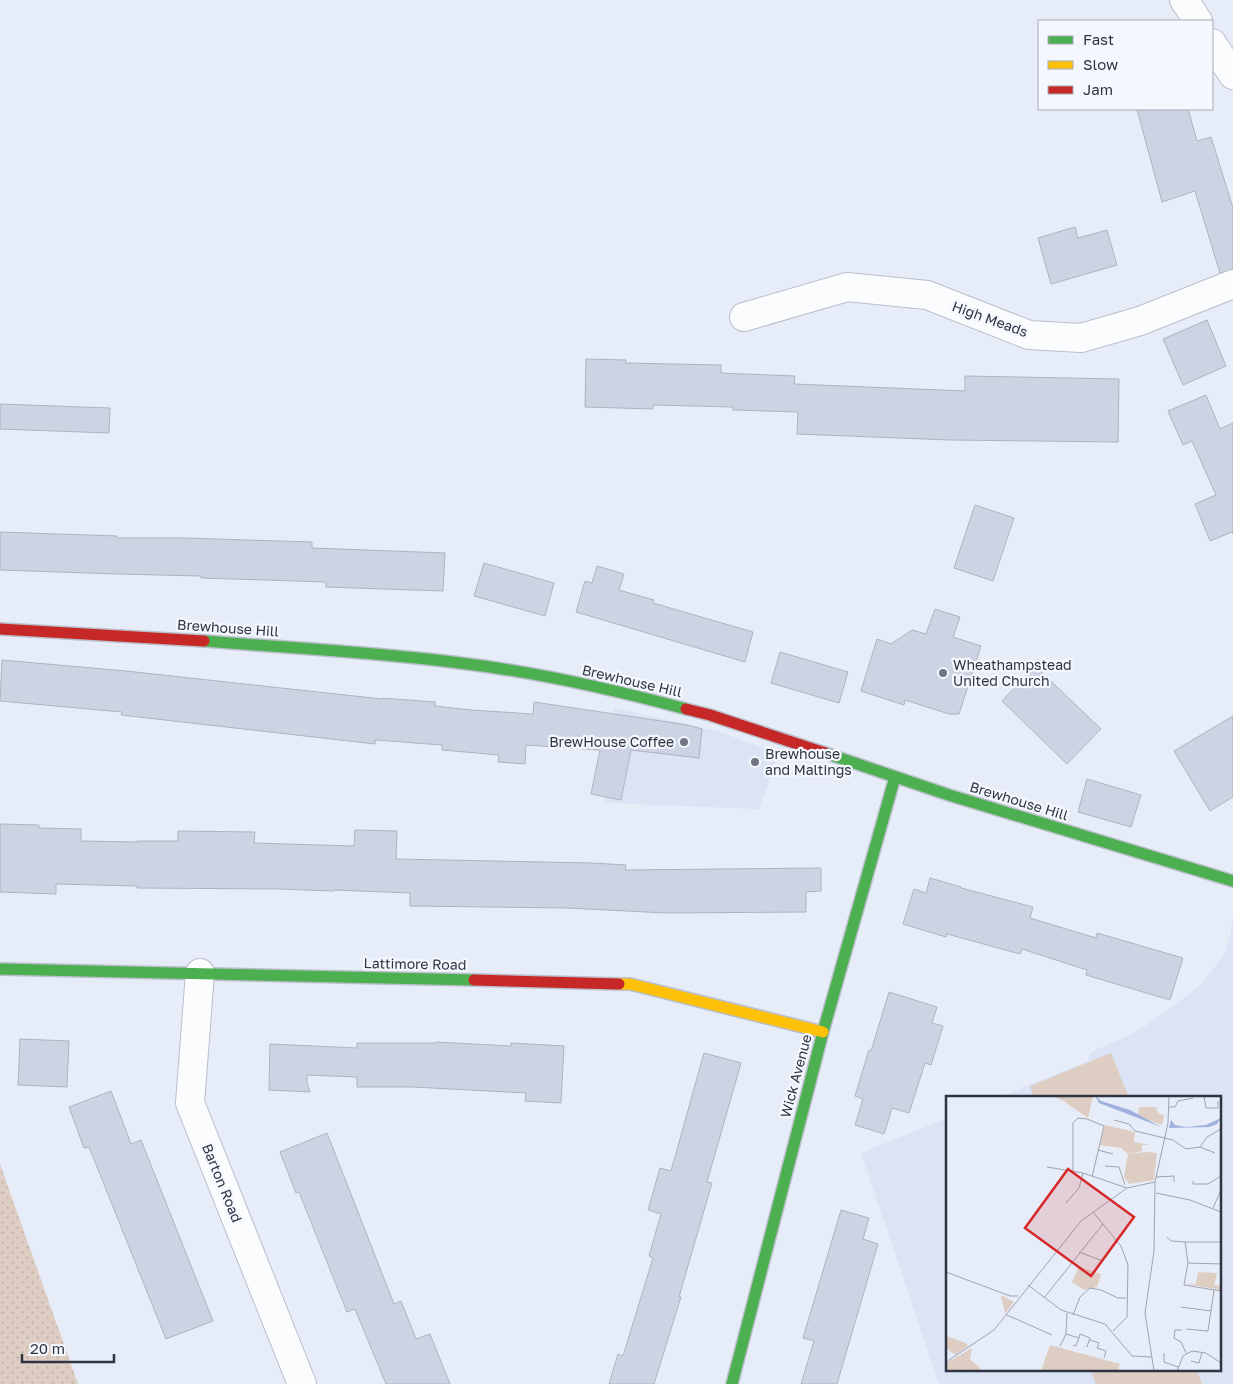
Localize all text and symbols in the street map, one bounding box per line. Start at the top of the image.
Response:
legend [1038,20,1213,110]
text: Fast [1083,30,1114,48]
text: Slow [1083,55,1118,73]
text: Jam [1083,80,1113,98]
street label: High Meads [950,297,1030,340]
street label: Brewhouse Hill [177,615,279,640]
place label: Wheathampstead United Church [953,656,1072,689]
street label: Brewhouse Hill [581,661,684,700]
marker: Wheathampstead United Church [937,667,949,679]
place label: BrewHouse Coffee [549,733,674,750]
marker: BrewHouse Coffee [678,736,690,748]
place label: Brewhouse and Maltings [765,745,852,778]
marker: Brewhouse and Maltings [749,756,761,768]
street label: Brewhouse Hill [968,777,1070,824]
street label: Lattimore Road [364,954,467,973]
street label: Wick Avenue [776,1032,815,1119]
inset map [946,1096,1220,1372]
street label: Barton Road [199,1141,246,1225]
scale bar [22,1332,115,1364]
text: 20 m [30,1339,65,1357]

